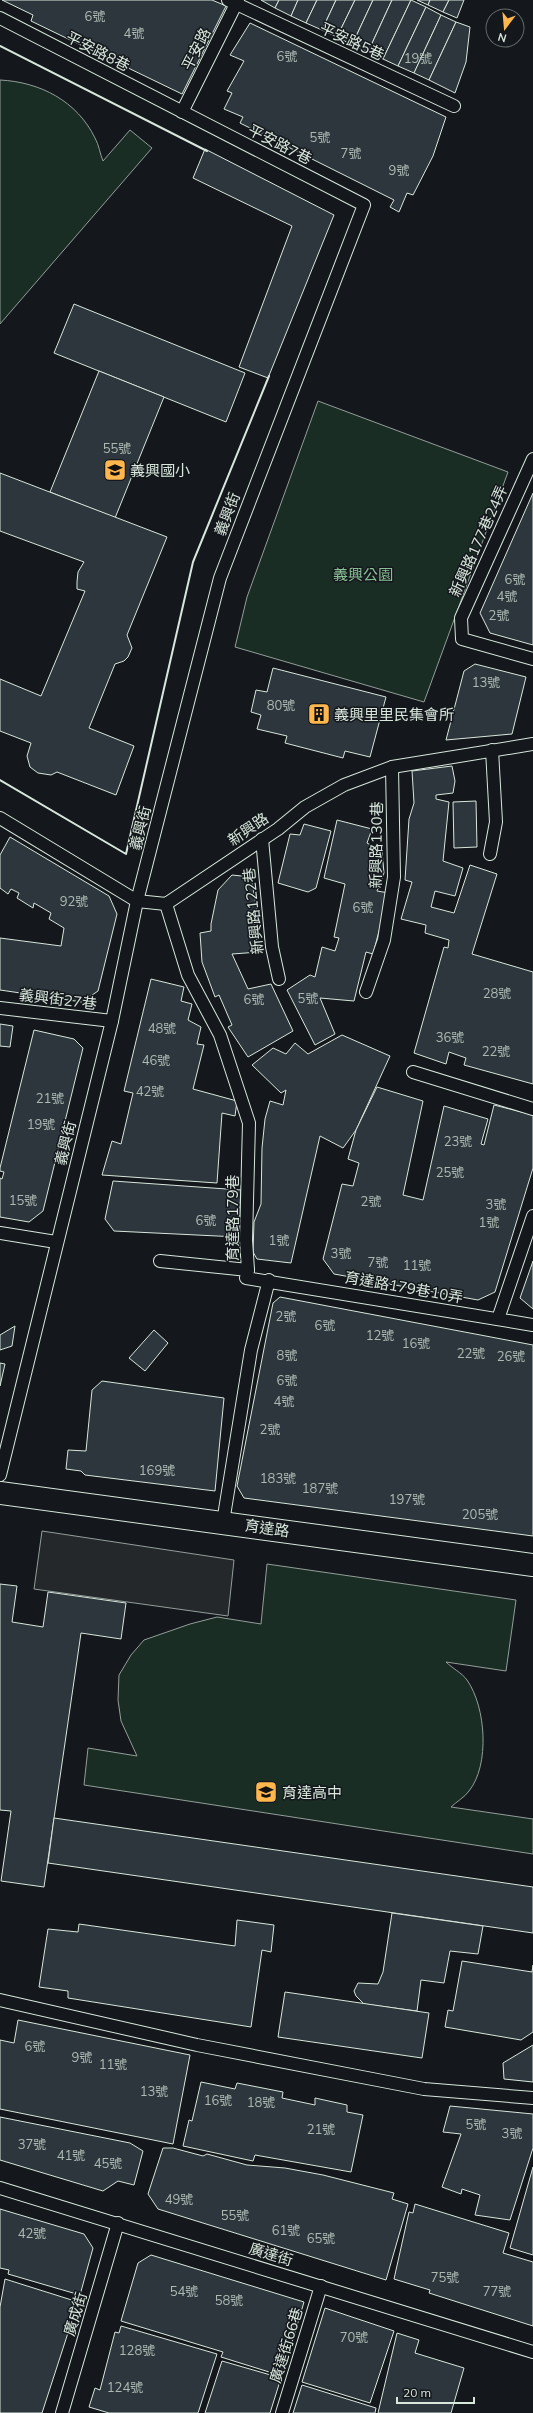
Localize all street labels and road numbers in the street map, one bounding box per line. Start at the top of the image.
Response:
street label: 平安路5巷 [317,18,387,64]
street label: 平安路 [177,25,215,73]
street label: 平安路8巷 [63,27,133,75]
street label: 平安路7巷 [245,120,315,168]
street label: 新興路177巷24弄 [445,482,511,600]
street label: 義興街 [210,490,244,538]
street label: 新興路130巷 [366,801,386,889]
street label: 義興街 [125,804,155,852]
street label: 新興路 [224,809,272,849]
street label: 新興路122巷 [239,867,267,955]
street label: 義興街27巷 [18,985,98,1013]
street label: 義興街 [50,1119,80,1167]
street label: 育達路179巷 [223,1174,242,1262]
street label: 育達路179巷10弄 [343,1267,465,1307]
street label: 育達路 [243,1515,291,1541]
street label: 廣達街 [247,2238,295,2270]
street label: 廣成街 [59,2290,91,2338]
street label: 廣達街66巷 [266,2305,306,2385]

